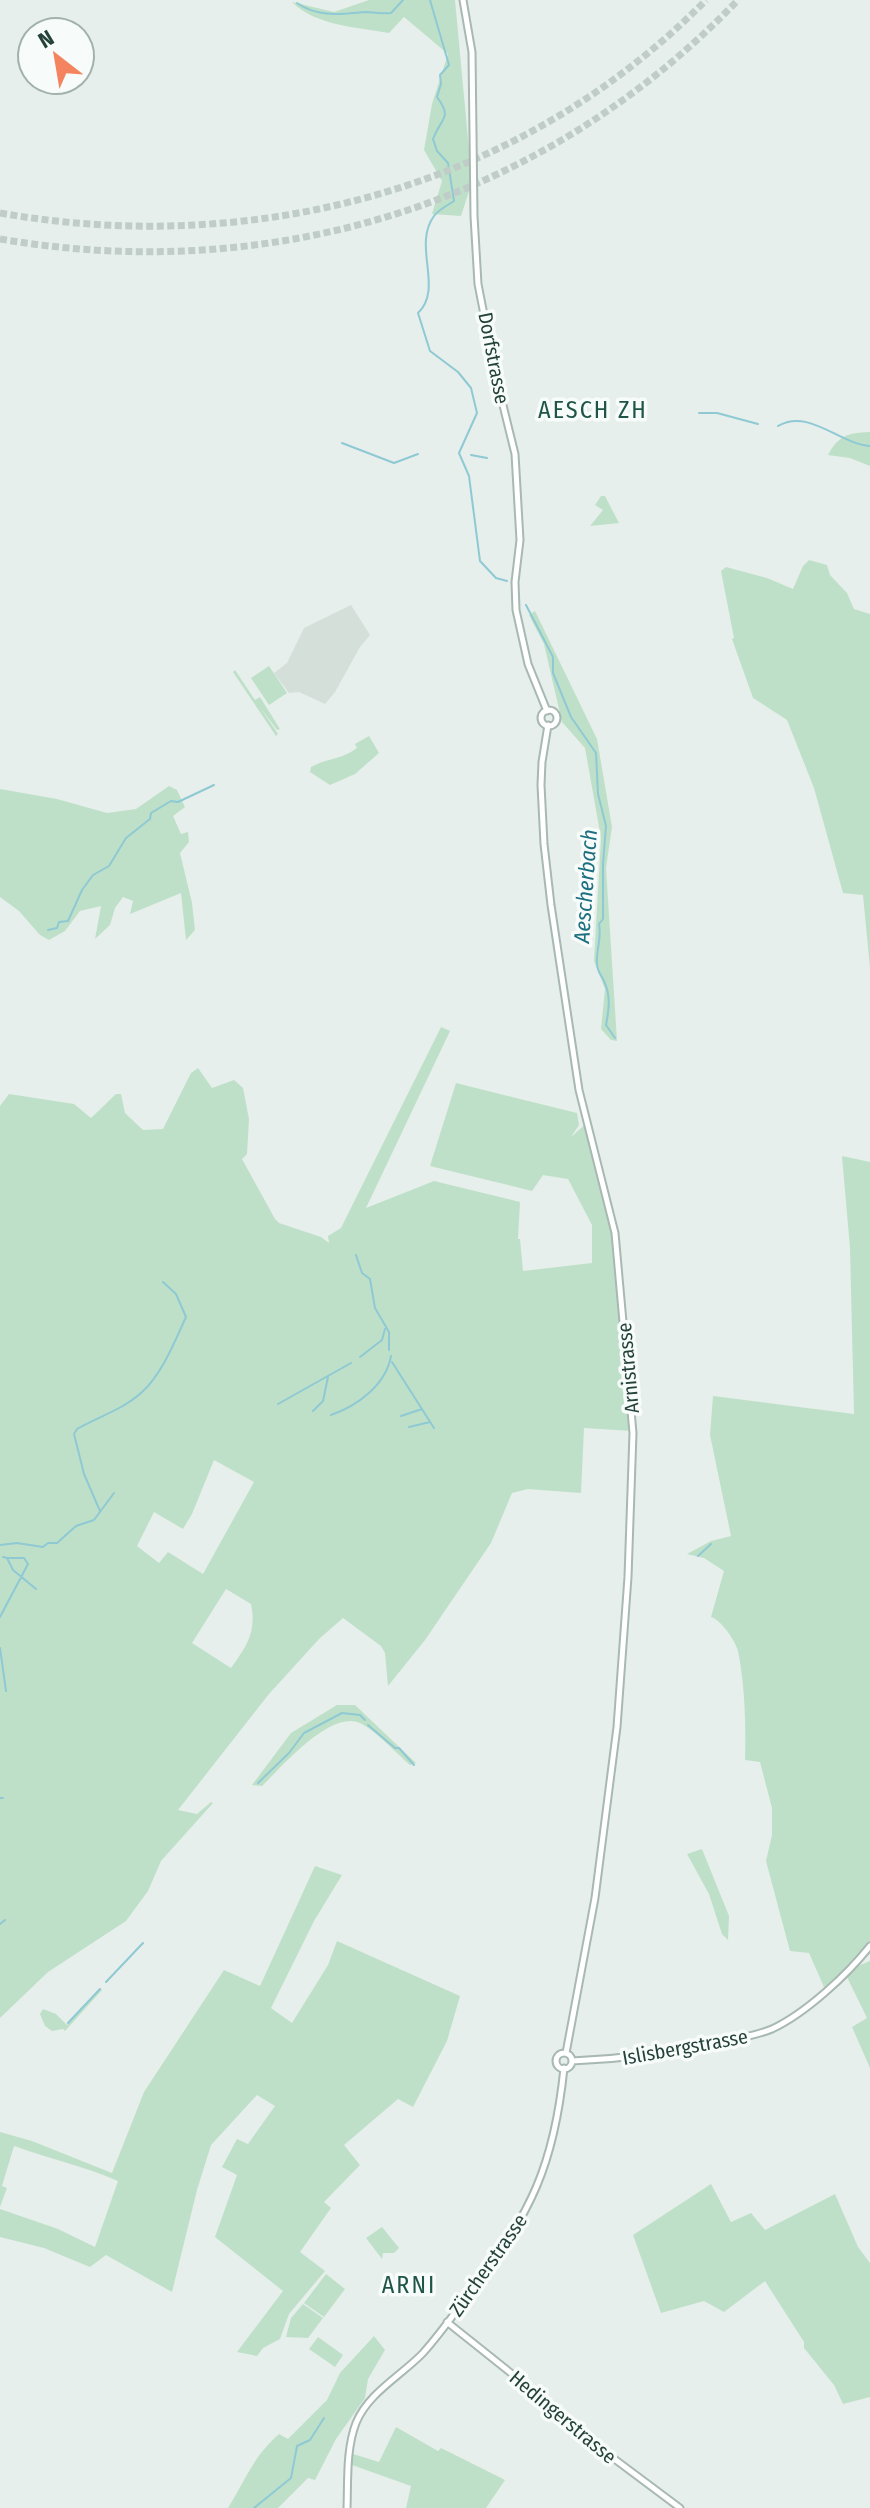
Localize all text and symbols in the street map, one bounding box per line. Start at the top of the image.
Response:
north arrow [16,16,96,96]
text: N [33,24,59,54]
street label: Dorfstrasse [473,310,515,406]
district label: AESCH ZH [538,396,648,424]
water label: Aescherbach [568,828,603,945]
street label: Arnistrasse [612,1322,644,1414]
street label: Islisbergstrasse [620,2024,750,2070]
street label: Zürcherstrasse [444,2209,532,2321]
district label: ARNI [382,2271,436,2299]
street label: Hedingerstrasse [505,2365,621,2469]

